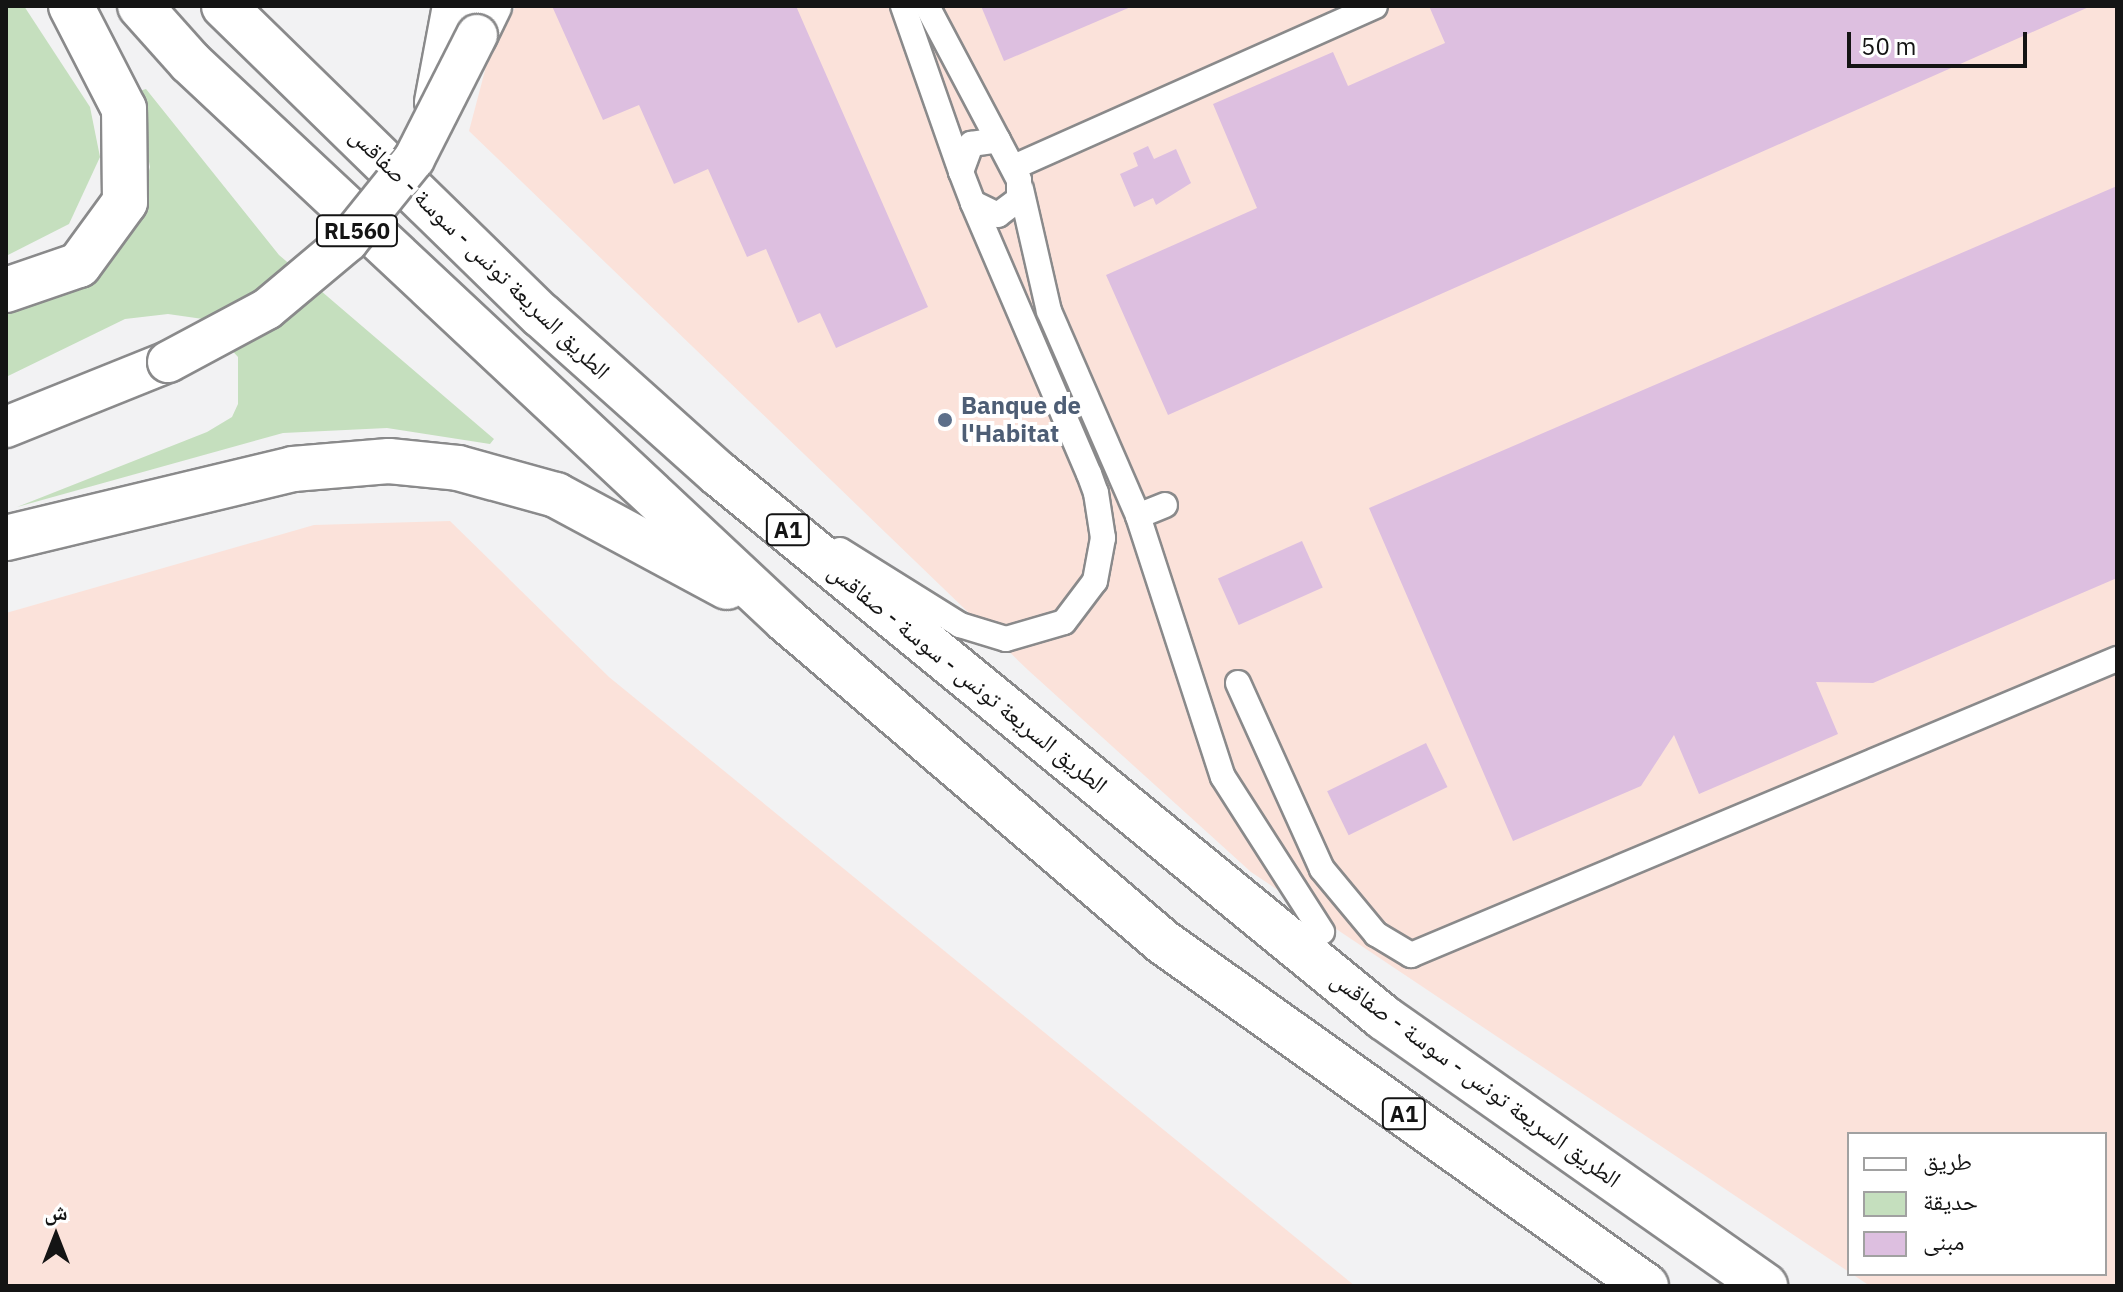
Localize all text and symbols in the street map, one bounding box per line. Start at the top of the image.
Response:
scale bar [1851,16,2031,66]
text: 50 m [1861,30,1916,62]
street label: الطريق السريعة تونس - سوسة - صفاقس [344,121,616,385]
road number: RL560 [315,213,399,249]
place label: Banque de l'Habitat [961,392,1081,448]
marker: Banque de l'Habitat [936,411,954,429]
road number: A1 [764,512,812,548]
street label: الطريق السريعة تونس - سوسة - صفاقس [823,556,1113,800]
street label: الطريق السريعة تونس - سوسة - صفاقس [1326,964,1626,1194]
road number: A1 [1380,1096,1428,1132]
legend [1847,1132,2107,1276]
text: طريق [1923,1145,1972,1177]
text: حديقة [1923,1185,1978,1217]
north arrow [16,1196,96,1276]
text: ش [44,1197,68,1226]
text: مبنى [1923,1225,1964,1257]

